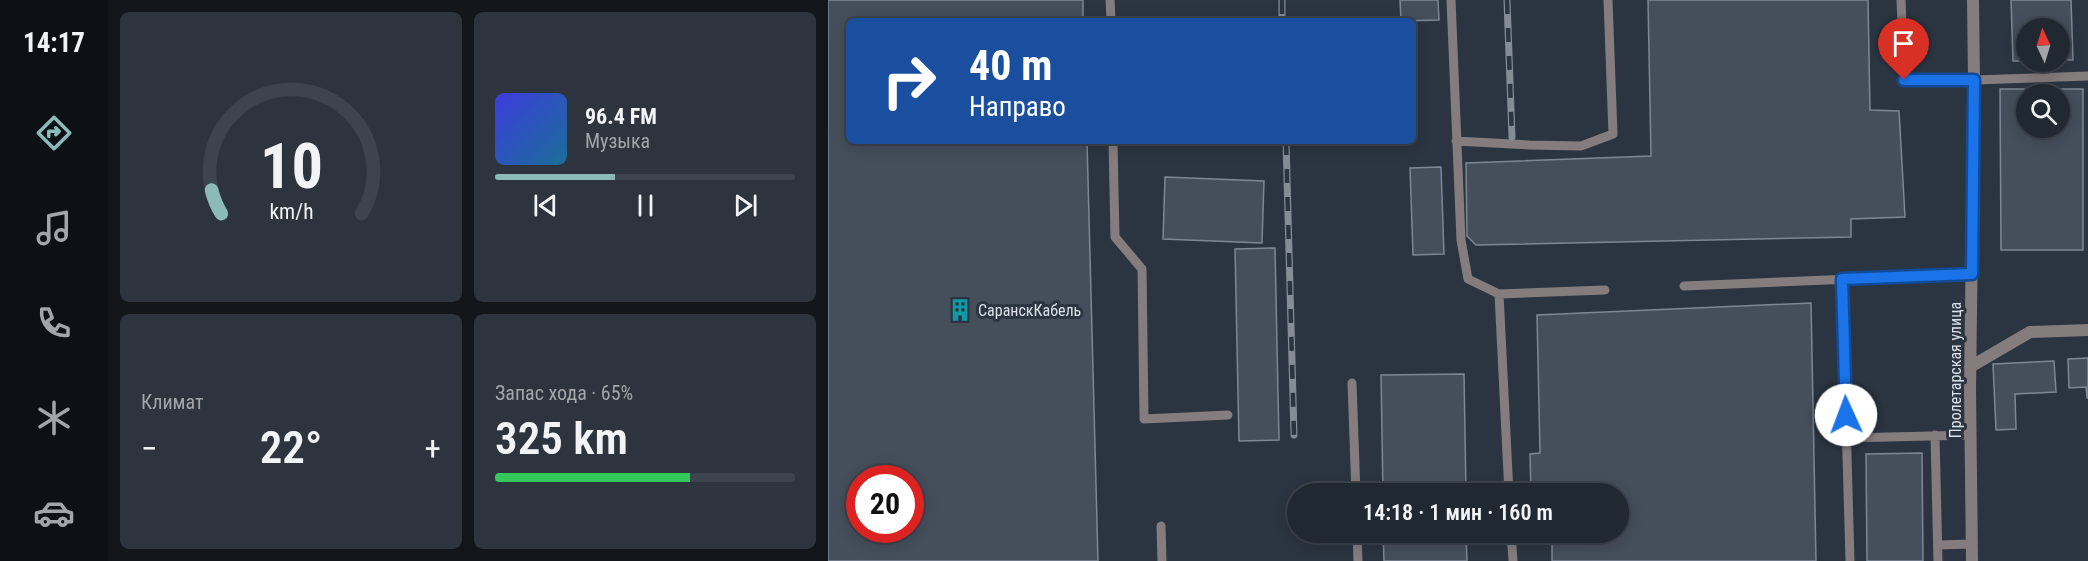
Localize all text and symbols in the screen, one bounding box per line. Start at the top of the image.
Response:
pin [1878,18,1929,80]
north arrow [2016,18,2070,72]
map controls [2016,18,2070,138]
text: 14:17 [23,27,85,59]
icon: arrive [1887,27,1920,60]
text: 40 m [969,41,1052,90]
icon: right [870,42,948,120]
button: search [2016,84,2070,138]
text: Направо [969,91,1066,123]
text: 96.4 FM [585,104,657,129]
icon: directions [33,112,75,154]
text: Музыка [585,129,650,153]
text: 10 [259,130,323,203]
icon: previous [529,189,562,222]
icon: pause [629,189,662,222]
icon: next [729,189,762,222]
text: km/h [269,200,313,225]
icon: music [33,207,75,249]
building icon: СаранскКабель [947,297,973,323]
place label: СаранскКабель [978,301,1081,320]
icon: phone [33,302,75,344]
street label: Пролетарская улица [1946,302,1965,438]
text: Запас хода · 65% [495,381,633,405]
position arrow [1814,383,1878,447]
text: Климат [141,390,203,414]
icon: climate [33,397,75,439]
text: 325 km [495,412,628,465]
text: 22° [260,421,322,474]
text: − [141,429,158,468]
text: + [425,429,441,468]
speed limit sign: 20 [846,465,924,543]
icon: car [33,492,75,534]
text: 14:18 · 1 мин · 160 m [1363,500,1553,525]

